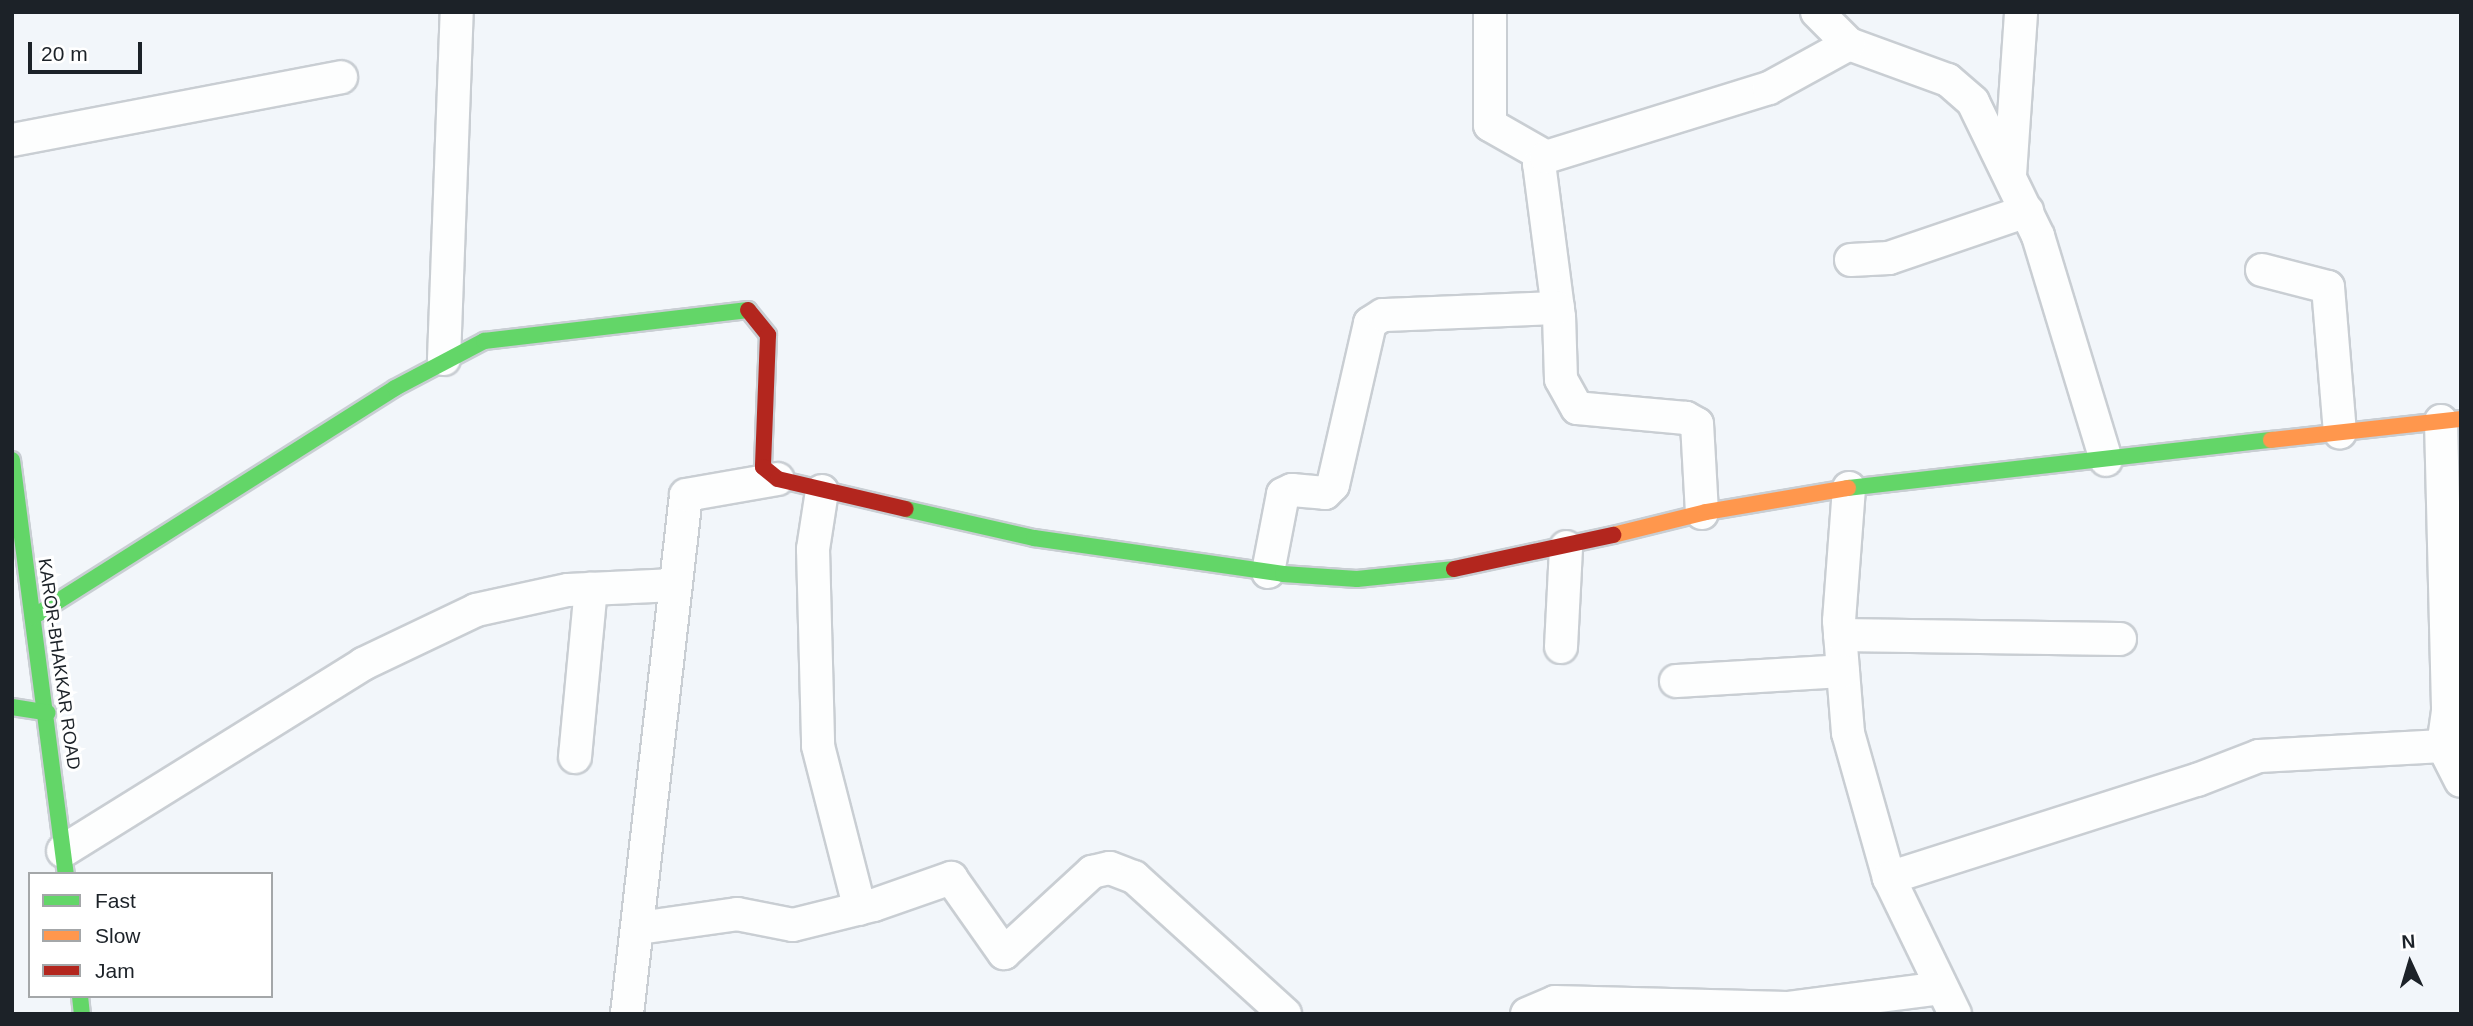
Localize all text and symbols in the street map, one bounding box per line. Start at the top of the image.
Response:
scale bar [32,28,145,72]
text: 20 m [41,42,88,65]
street label: KAROR-BHAKKAR ROAD [33,557,85,771]
legend [28,872,273,998]
text: Fast [95,889,136,912]
text: Slow [95,924,141,947]
north arrow [2375,928,2445,998]
text: N [2401,931,2416,953]
text: Jam [95,959,135,982]

